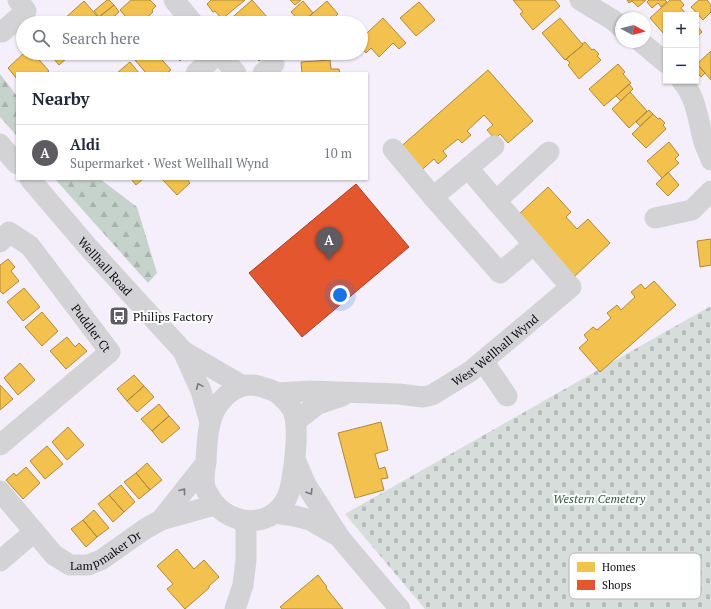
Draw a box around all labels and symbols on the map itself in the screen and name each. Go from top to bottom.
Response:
north arrow [615,12,651,48]
pin: A [316,227,342,260]
street label: Wellhall Road [75,234,136,298]
your location [330,285,350,305]
street label: Puddler Ct [69,301,115,355]
bus stop icon: Philips Factory [108,305,130,327]
place label: Philips Factory [133,309,214,324]
street label: West Wellhall Wynd [449,310,541,389]
one-way arrow [196,382,204,390]
one-way arrow [306,488,313,495]
one-way arrow [179,489,186,496]
park label: Western Cemetery [553,491,646,506]
street label: Lampmaker Dr [70,527,144,573]
legend [569,553,701,599]
text: Homes [602,560,636,574]
text: Shops [602,578,632,592]

